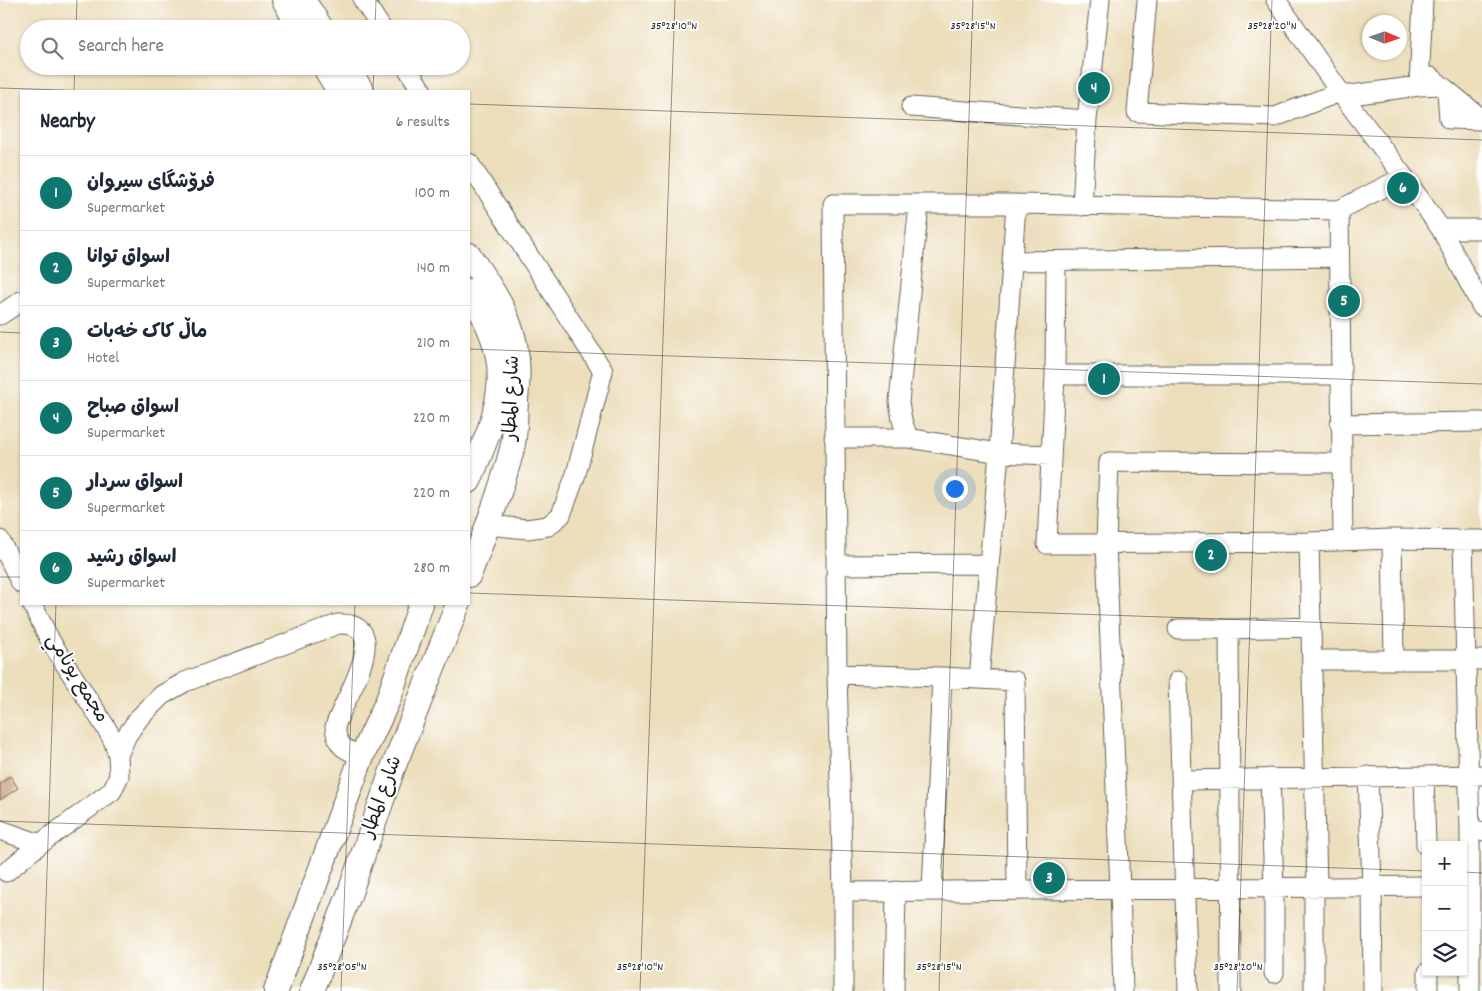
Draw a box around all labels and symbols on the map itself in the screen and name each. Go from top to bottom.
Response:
north arrow [1362,15,1407,60]
text: 35°28'10"N [651,18,697,35]
text: 35°28'15"N [950,18,996,35]
text: 35°28'20"N [1247,18,1297,35]
pin: 4 [1078,69,1110,107]
pin: 6 [1387,169,1419,207]
pin: 5 [1328,282,1360,320]
street label: شارع المطار [498,355,528,443]
pin: 1 [1088,360,1120,398]
your location [942,476,968,502]
pin: 2 [1195,536,1227,574]
street label: مجمع يونامي [38,629,114,729]
street label: شارع المطار [355,752,410,844]
pin: 3 [1033,859,1065,897]
text: 35°28'05"N [317,959,367,976]
text: 35°28'10"N [617,959,663,976]
text: 35°28'15"N [916,959,962,976]
text: 35°28'20"N [1213,959,1263,976]

